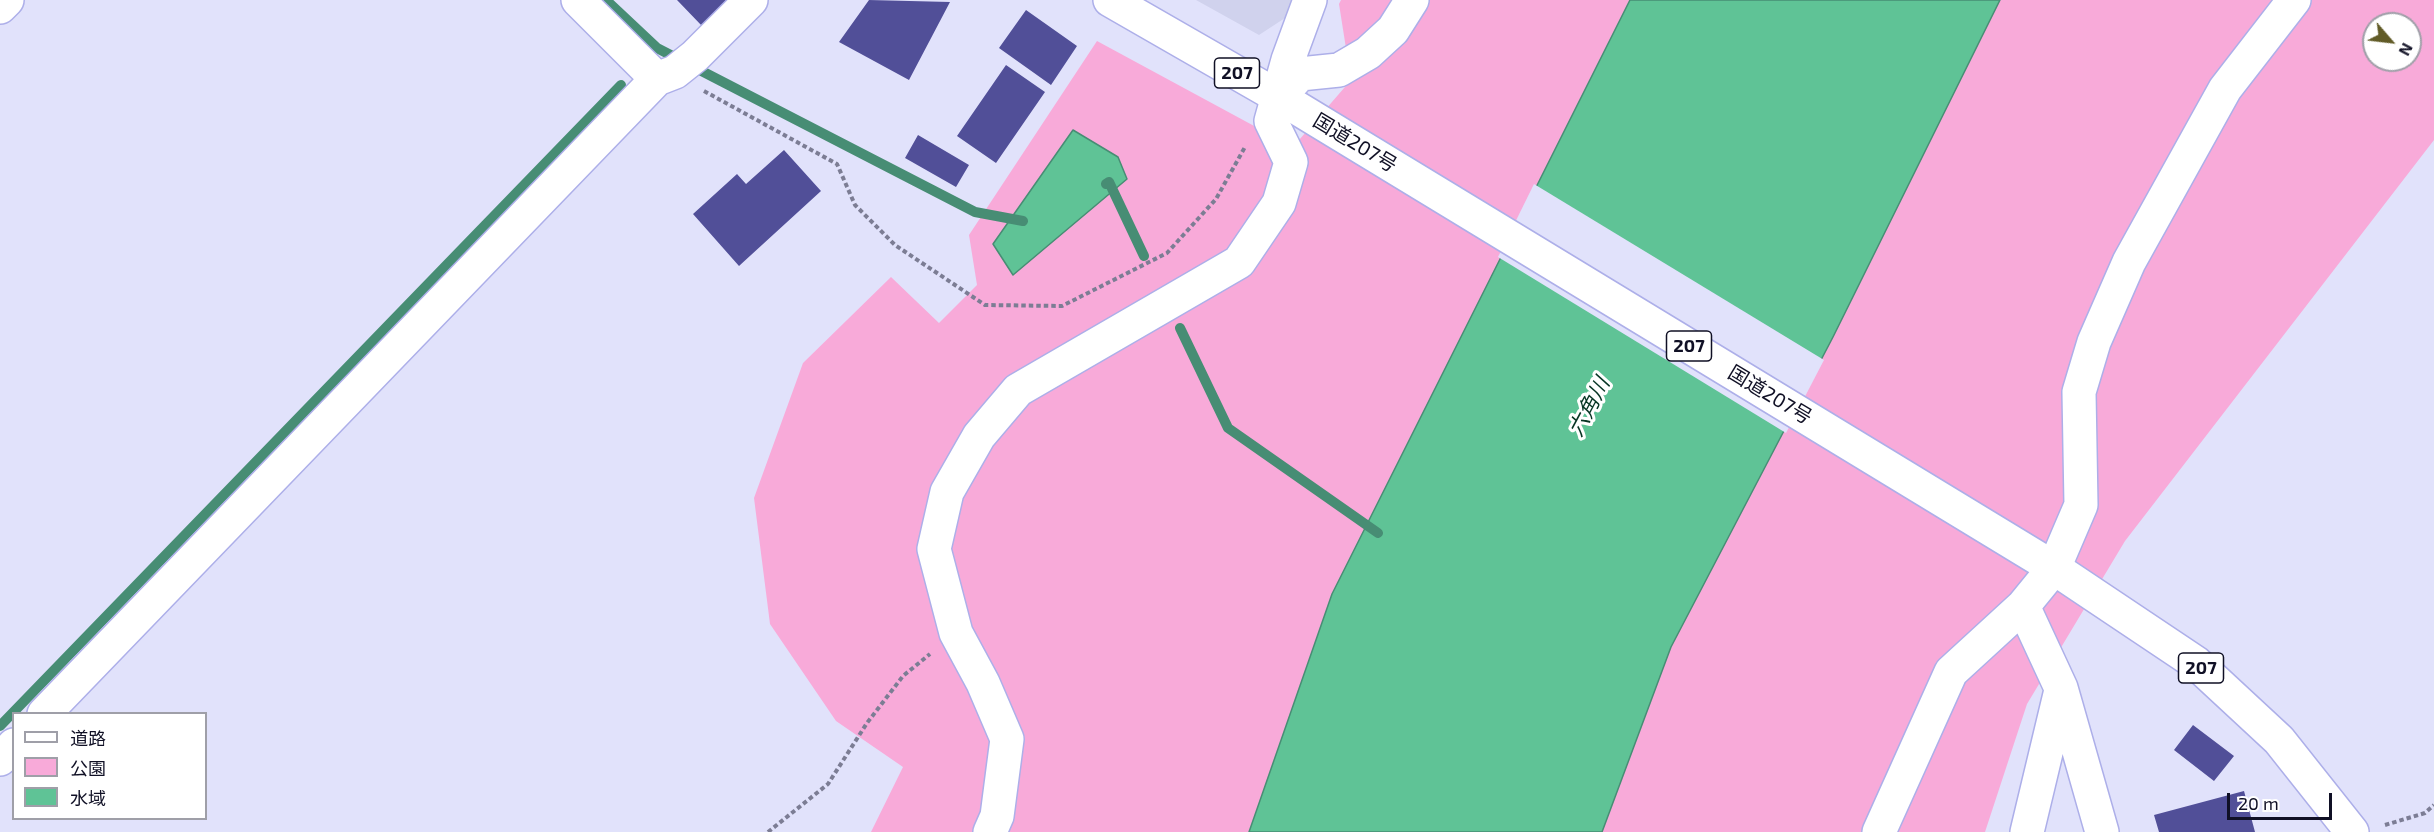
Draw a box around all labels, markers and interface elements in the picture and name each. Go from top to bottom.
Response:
north arrow [2362,12,2422,72]
text: N [2395,40,2418,59]
road number: 207 [1214,58,1260,88]
street label: 国道207号 [1309,109,1401,177]
road number: 207 [1666,331,1712,361]
street label: 国道207号 [1724,361,1816,429]
water label: 六角川 [1563,373,1615,441]
road number: 207 [2178,653,2224,683]
legend [12,712,207,820]
text: 道路 [70,727,106,749]
text: 公園 [70,757,106,779]
scale bar [2230,781,2335,819]
text: 水域 [70,787,106,809]
text: 20 m [2238,792,2279,814]

